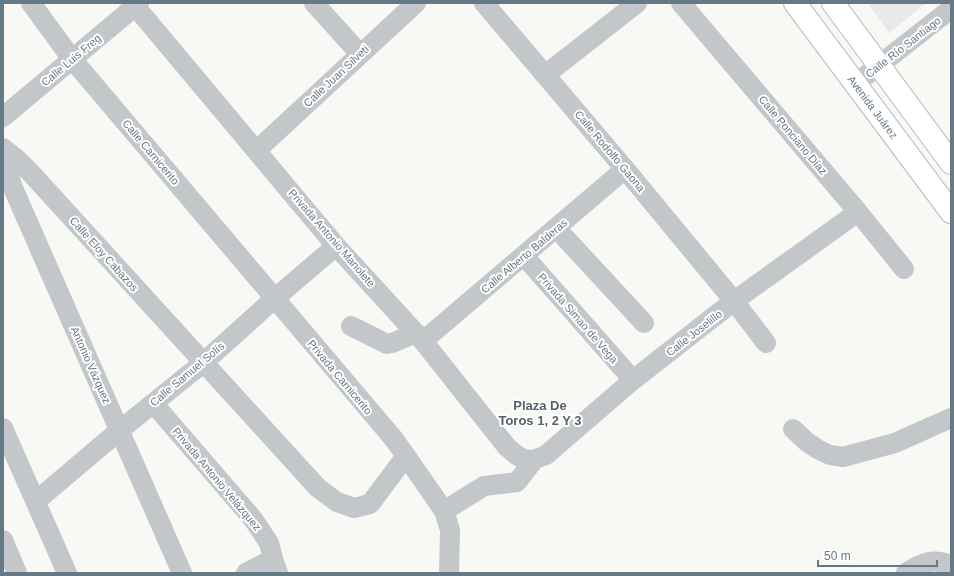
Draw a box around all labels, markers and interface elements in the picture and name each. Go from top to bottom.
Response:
street label: Calle Río Santiago [863,14,943,80]
street label: Calle Luis Freg [39,32,103,88]
street label: Calle Juan Silveti [301,43,371,109]
street label: Avenida Juárez [845,73,900,141]
street label: Calle Ponciano Díaz [756,93,830,177]
street label: Calle Rodolfo Gaona [573,108,648,195]
street label: Calle Carnicerito [120,117,182,187]
street label: Privada Antonio Manolete [286,187,378,289]
street label: Calle Eloy Cabazos [67,214,141,294]
street label: Calle Alberto Balderas [478,216,570,296]
street label: Privada Simao de Vega [536,271,621,366]
street label: Calle Joselillo [664,308,724,358]
street label: Antonio Vázquez [69,325,113,405]
street label: Privada Carnicerito [305,337,375,417]
street label: Calle Samuel Solís [148,339,227,408]
district label: Plaza De Toros 1, 2 Y 3 [498,398,582,428]
street label: Privada Antonio Velázquez [170,425,264,533]
scale bar [818,542,937,568]
text: 50 m [824,549,851,563]

